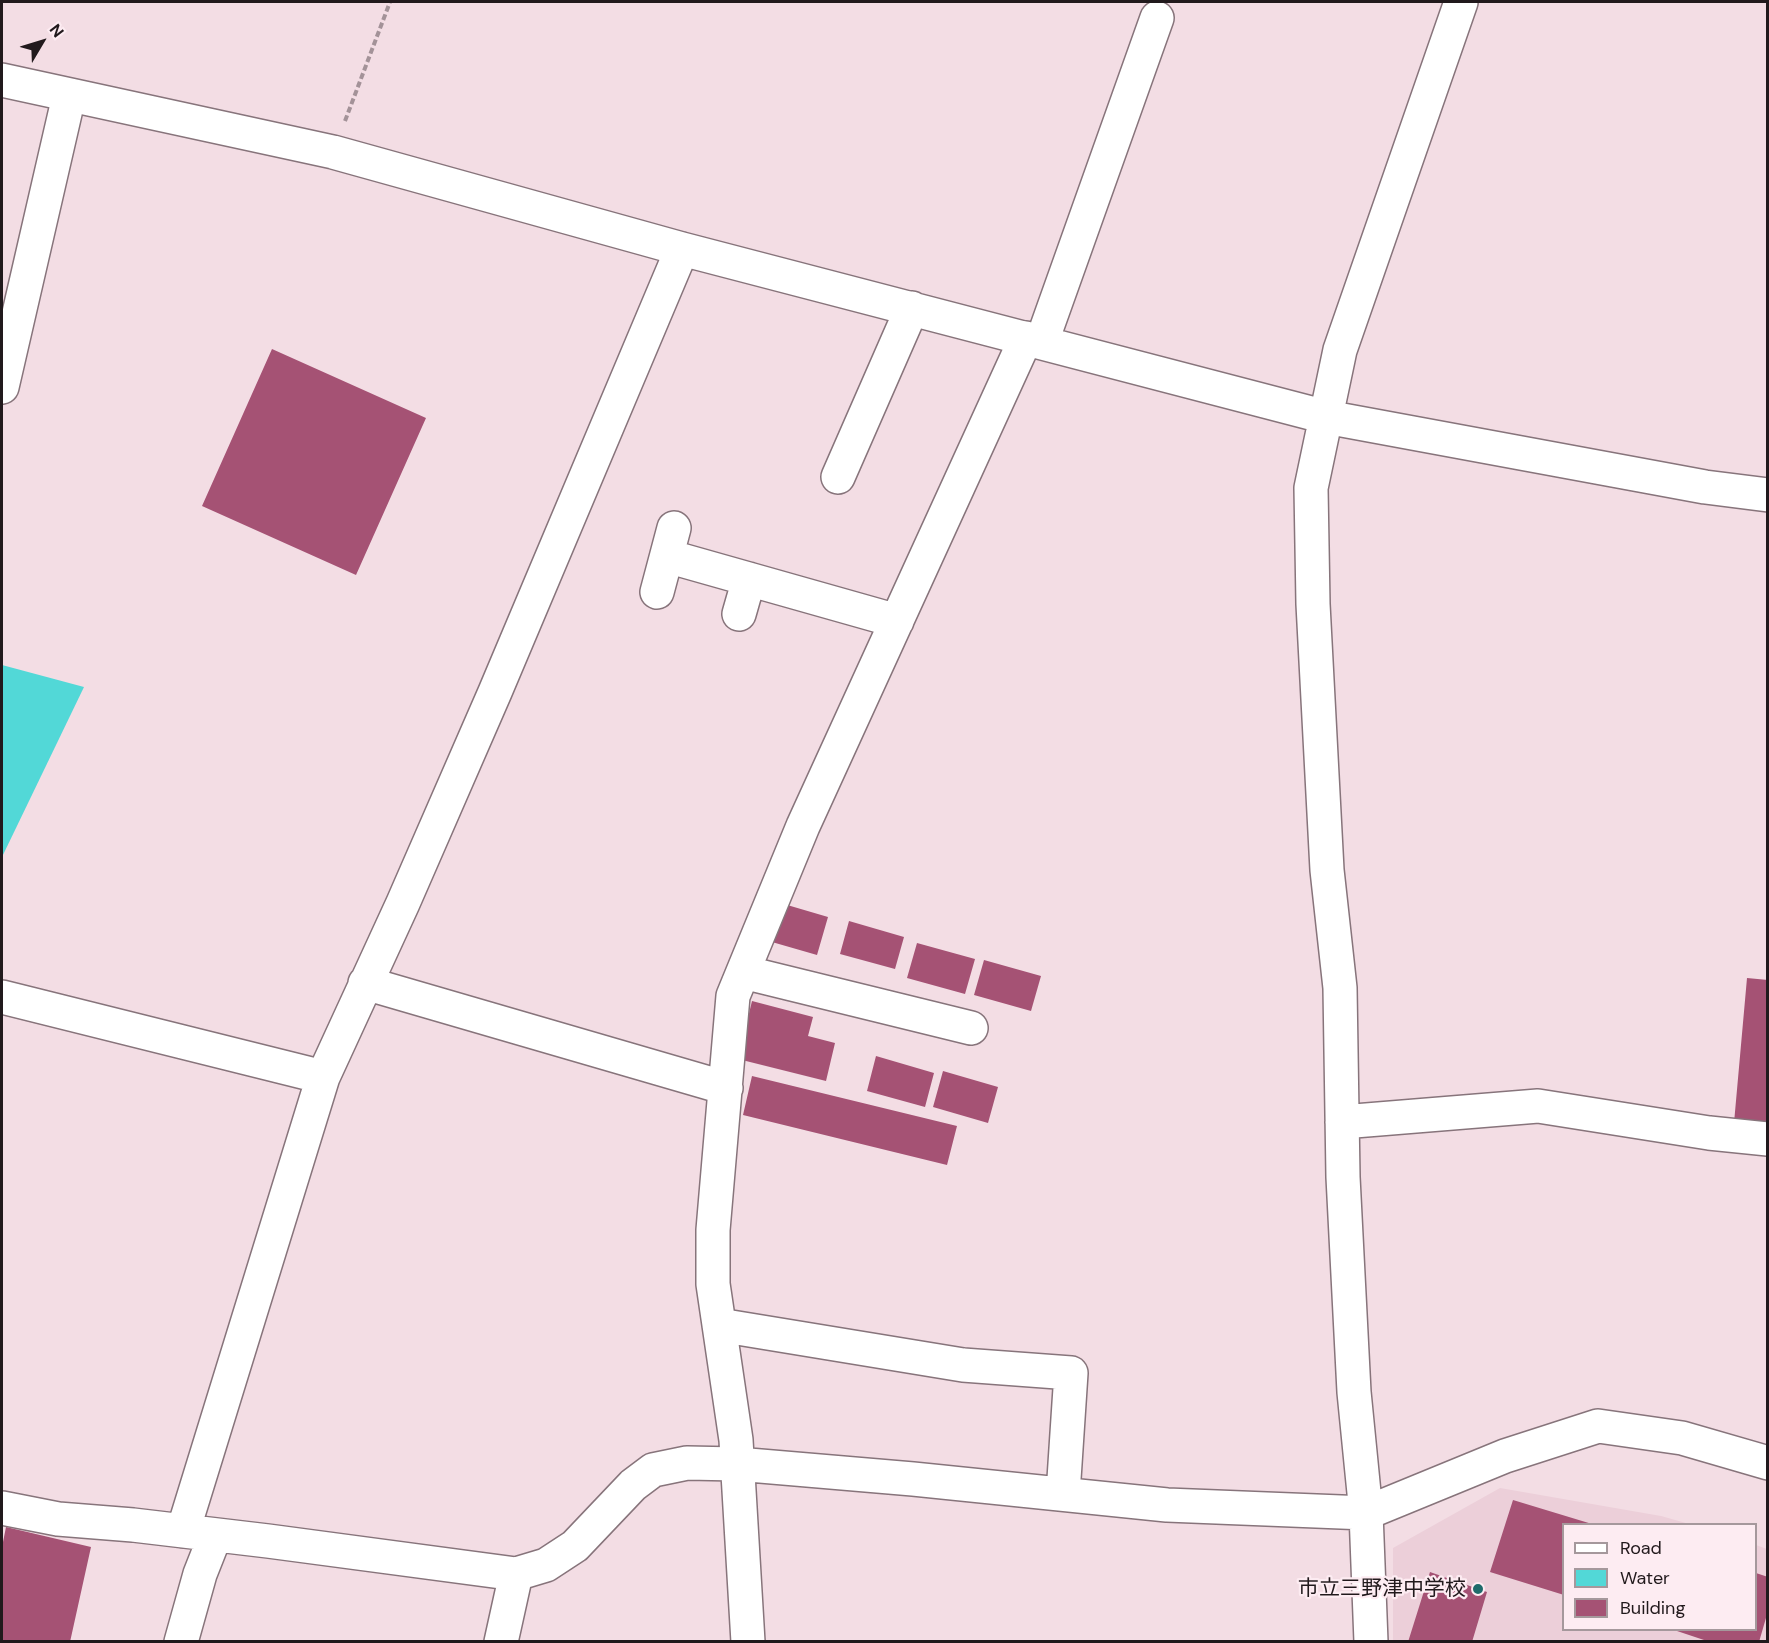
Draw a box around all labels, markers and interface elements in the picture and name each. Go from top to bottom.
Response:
north arrow [12,12,72,72]
text: N [45,20,68,42]
legend [1562,1523,1757,1631]
text: Road [1620,1536,1662,1560]
text: Water [1620,1566,1670,1590]
place label: 市立三野津中学校 [1298,1576,1466,1602]
marker: 市立三野津中学校 [1471,1582,1485,1596]
text: Building [1620,1596,1685,1620]

